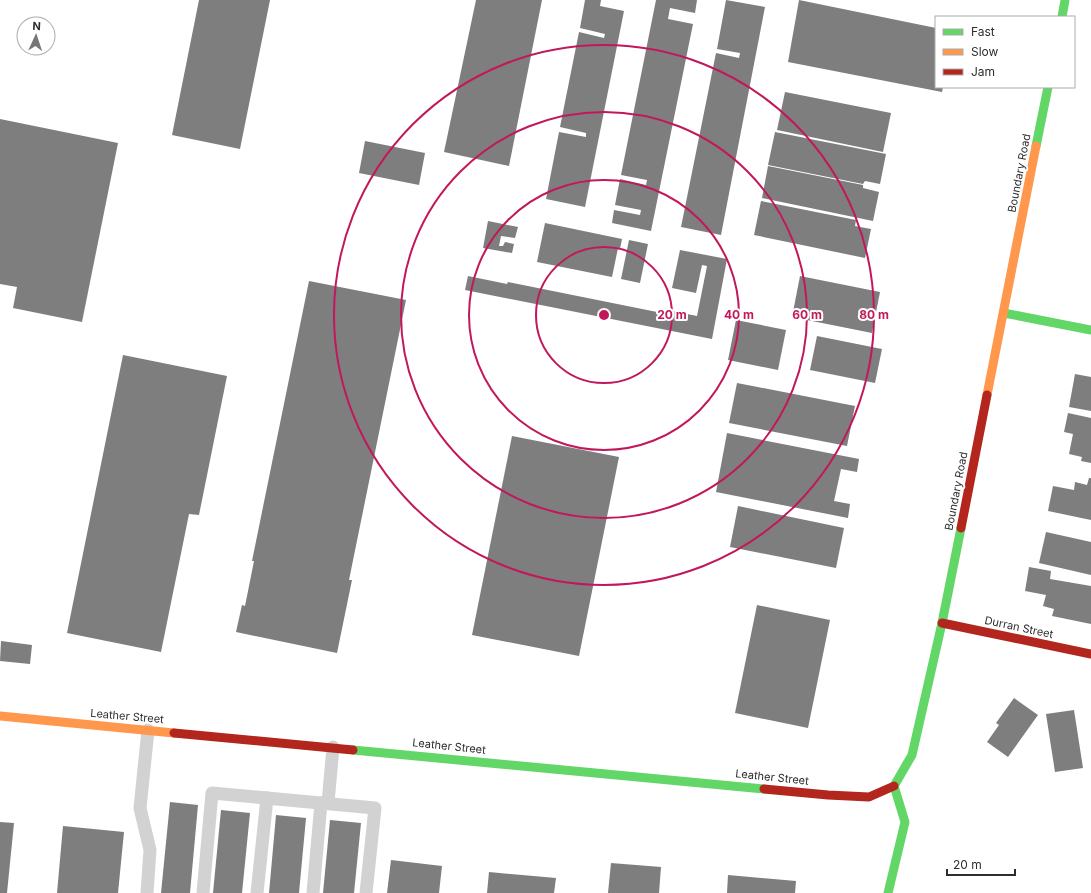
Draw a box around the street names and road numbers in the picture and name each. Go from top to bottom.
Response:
street label: Boundary Road [1005,132,1033,214]
street label: Boundary Road [942,450,970,532]
street label: Durran Street [983,613,1055,641]
street label: Leather Street [90,706,165,726]
street label: Leather Street [412,735,487,757]
street label: Leather Street [735,766,810,788]

